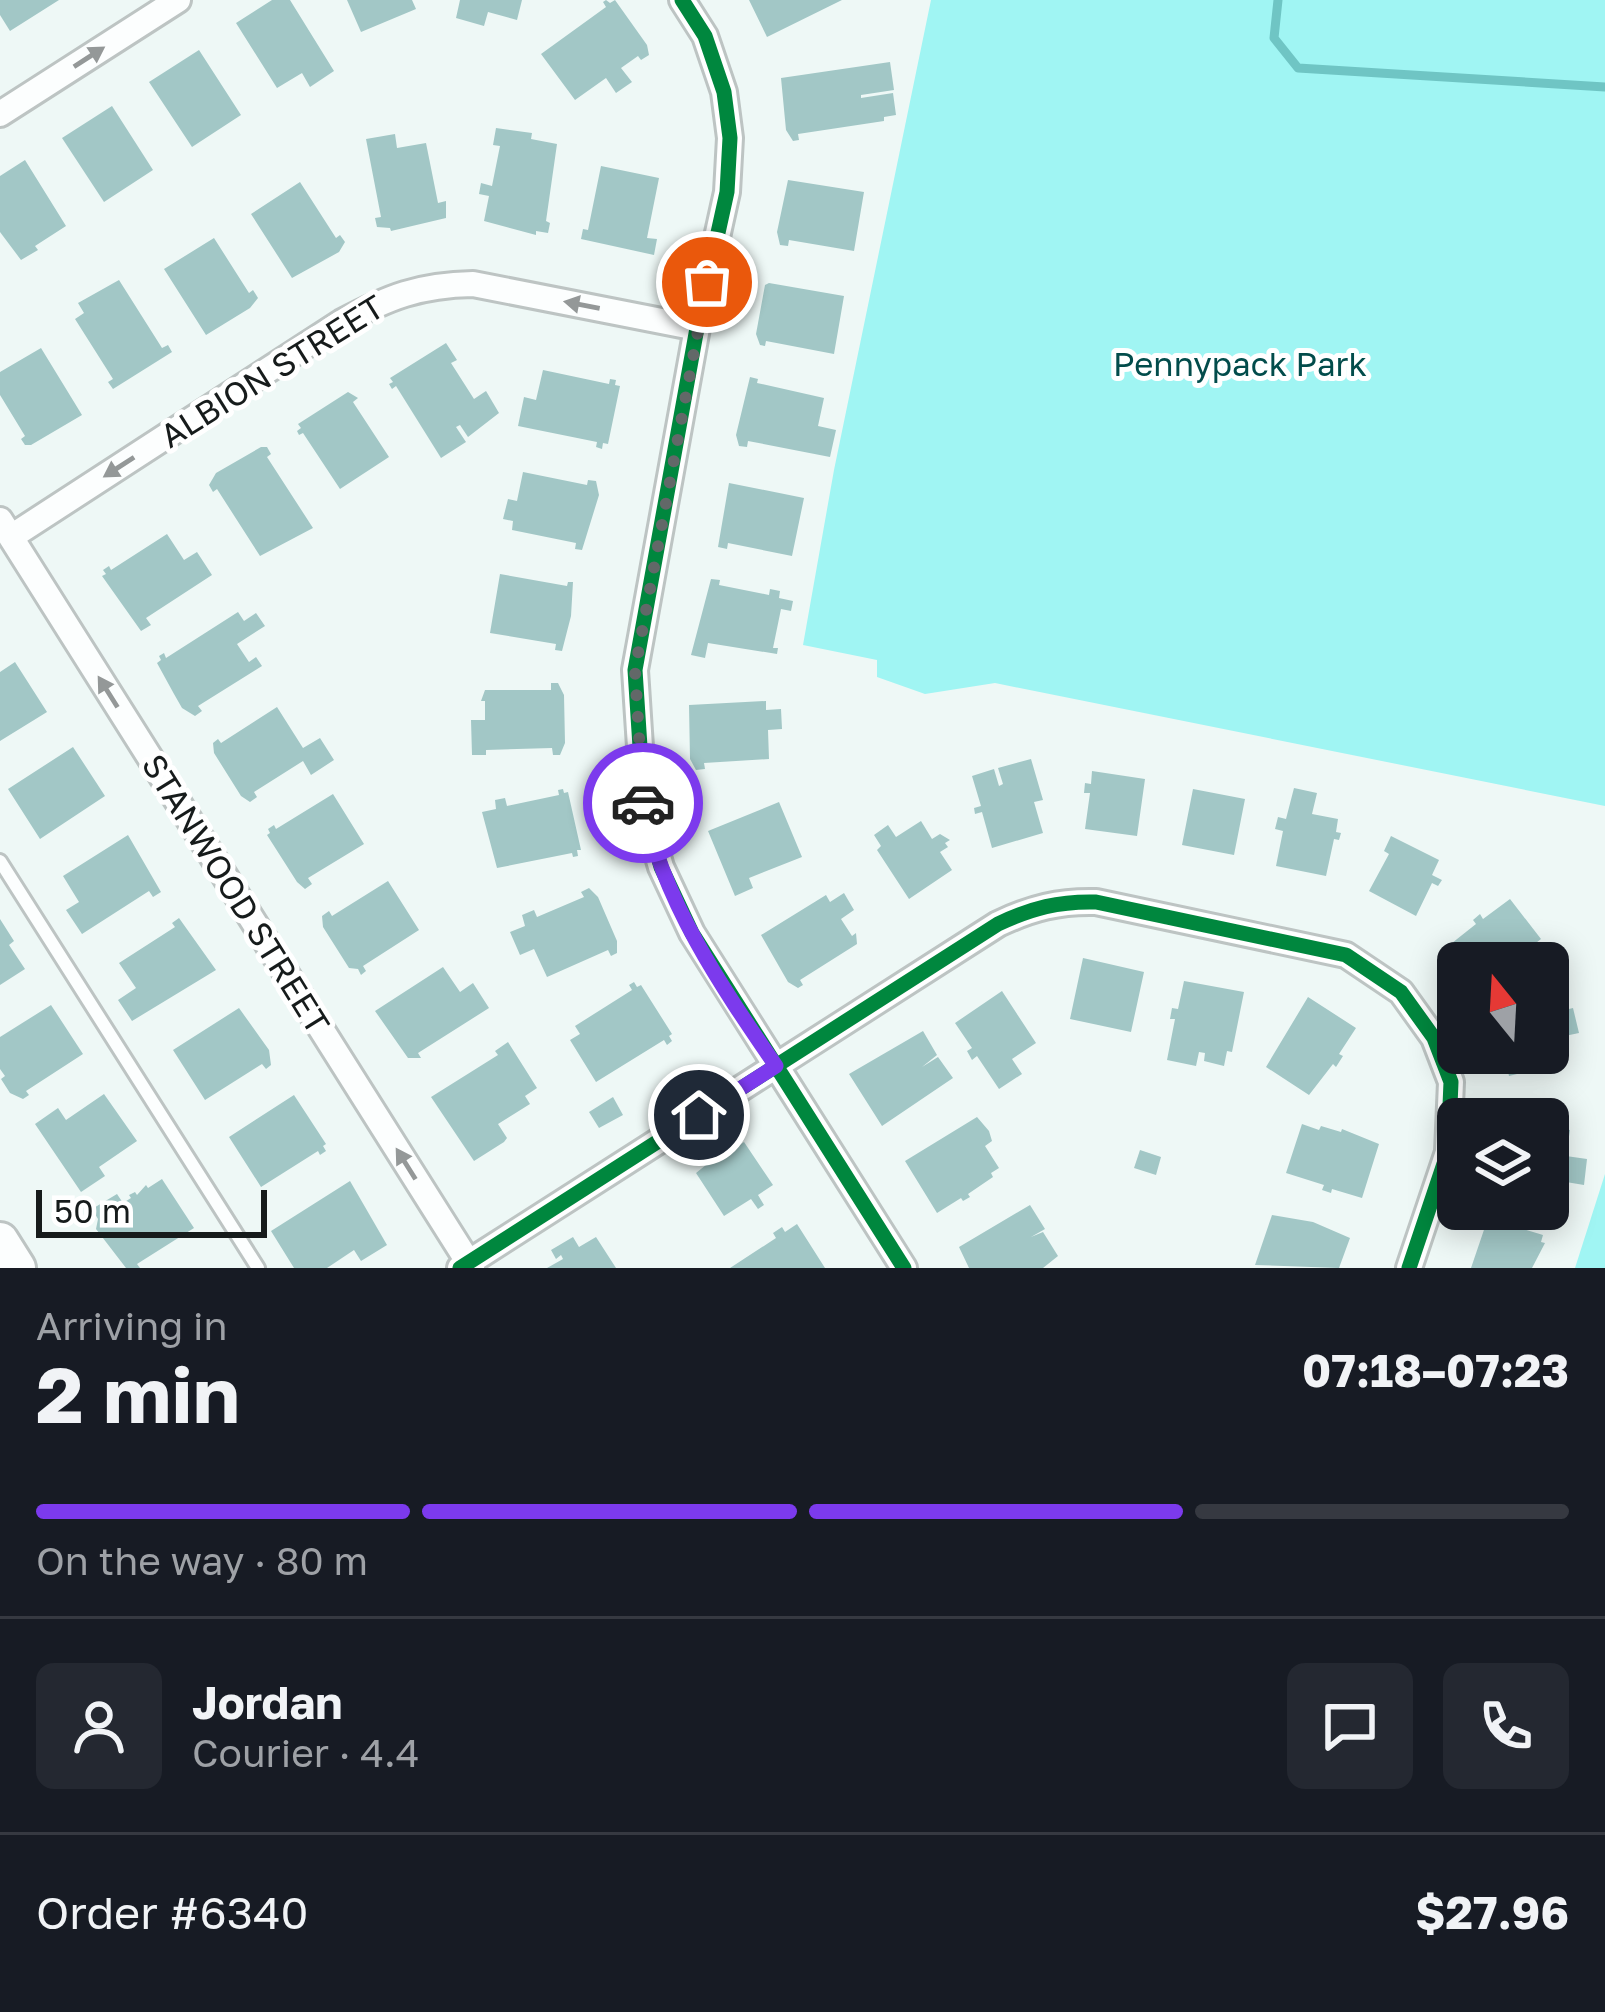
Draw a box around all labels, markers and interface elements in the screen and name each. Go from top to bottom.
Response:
one-way arrow [72,47,106,68]
pin [656,231,758,333]
icon: bag [674,249,740,315]
street label: ALBION STREET [153,286,391,455]
one-way arrow [563,295,601,314]
park label: Pennypack Park [1113,344,1367,383]
one-way arrow [103,456,136,478]
one-way arrow [98,675,120,708]
courier [583,743,703,863]
street label: STANWOOD STREET [135,747,338,1041]
icon: car [610,770,676,836]
north arrow [1437,942,1569,1074]
map controls [1437,942,1569,1230]
pin [648,1064,750,1166]
icon: home [666,1082,732,1148]
button: layers [1437,1098,1569,1230]
one-way arrow [396,1147,417,1181]
scale bar [36,1184,267,1237]
text: 50 m [54,1191,131,1230]
text: Arriving in [36,1302,227,1349]
text: 07:18–07:23 [1302,1343,1569,1397]
text: 2 min [36,1347,240,1440]
text: On the way · 80 m [36,1537,368,1584]
button: person [36,1663,162,1789]
button: chat [1287,1663,1413,1789]
button: phone [1443,1663,1569,1789]
text: Jordan [192,1675,343,1729]
text: Courier · 4.4 [192,1729,420,1776]
text: Order #6340 [36,1885,308,1939]
text: $27.96 [1415,1885,1569,1939]

